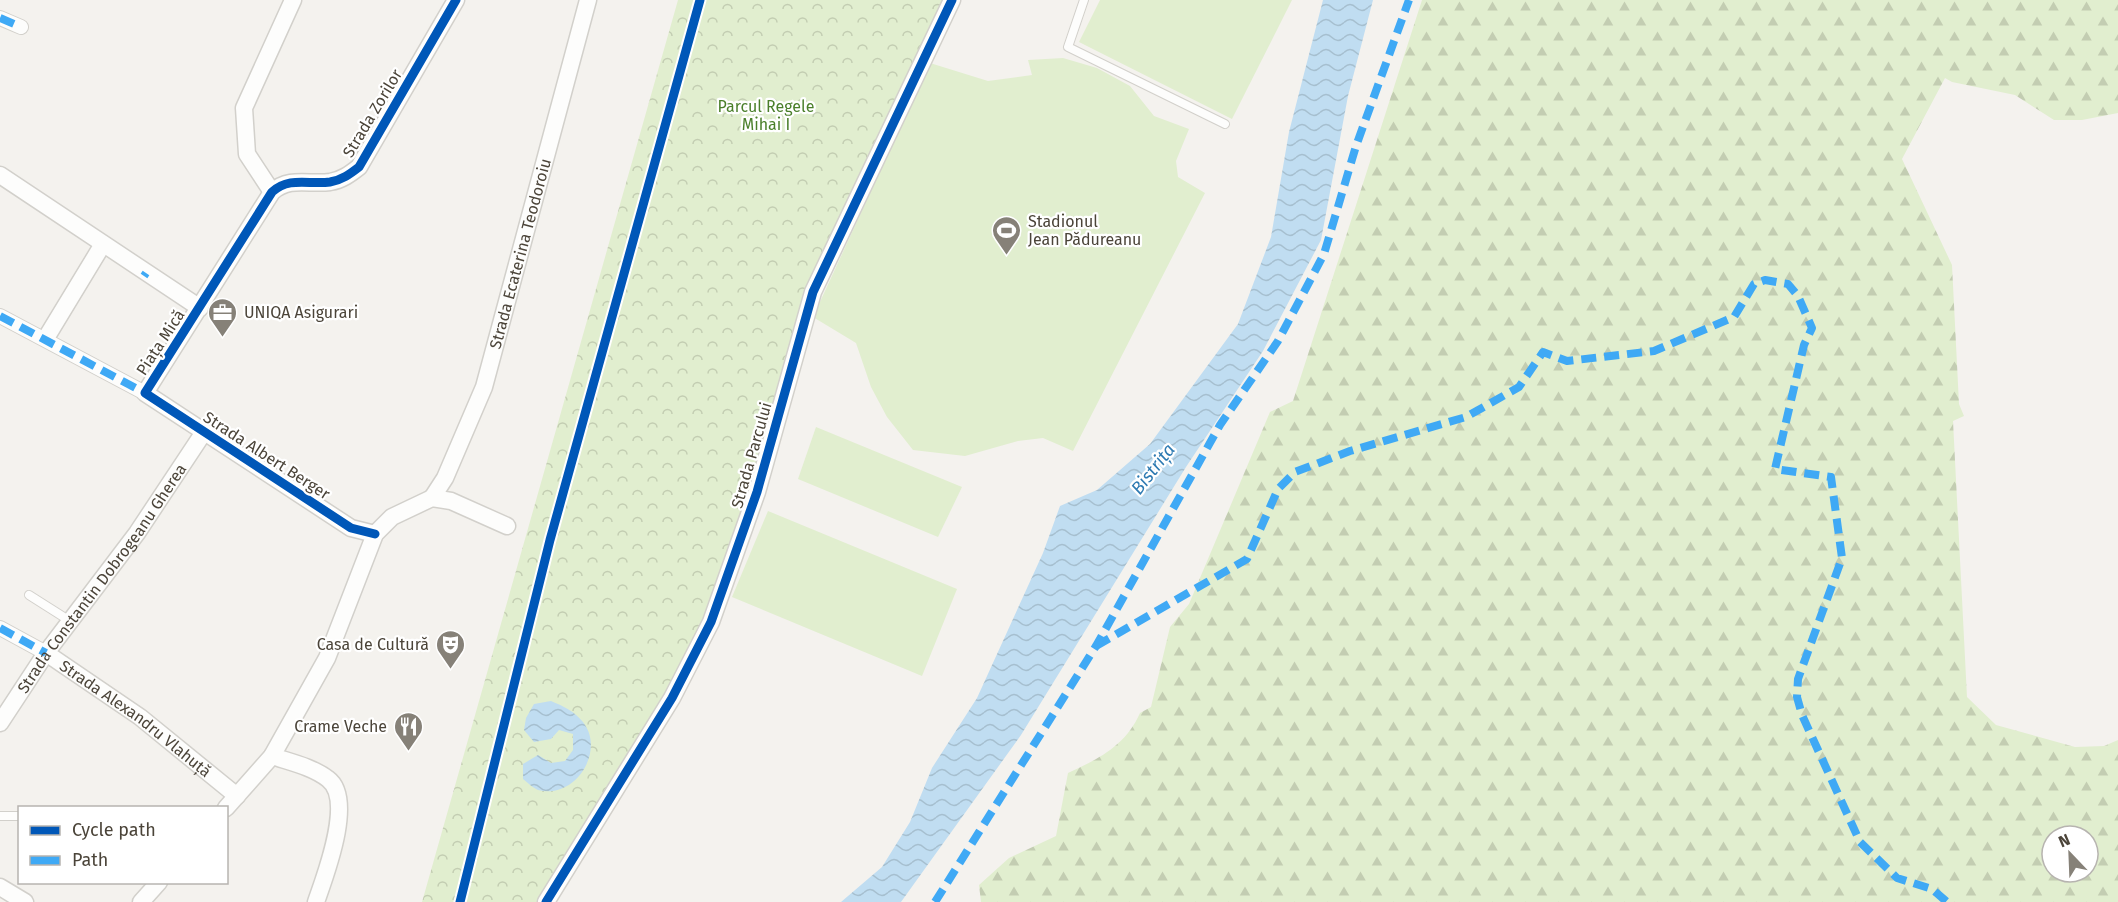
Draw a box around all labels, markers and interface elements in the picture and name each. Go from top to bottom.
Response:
street label: Strada Zorilor [339,65,407,161]
park label: Parcul Regele Mihai I [718,97,814,134]
street label: Strada Ecaterina Teodoroiu [486,156,555,351]
place label: Stadionul Jean Pădureanu [1028,212,1141,249]
sports icon: Stadionul Jean Pădureanu [991,214,1023,256]
office icon: UNIQA Asigurari [207,296,239,338]
place label: UNIQA Asigurari [244,303,358,322]
street label: Piața Mică [132,306,189,379]
street label: Strada Parcului [727,400,776,510]
street label: Strada Albert Berger [200,407,334,504]
water label: Bistrița [1126,439,1181,500]
street label: Strada Constantin Dobrogeanu Gherea [13,460,190,697]
theatre icon: Casa de Cultură [434,628,466,670]
place label: Casa de Cultură [317,635,429,654]
street label: Strada Alexandru Vlahuță [56,656,215,781]
restaurant icon: Crame Veche [392,710,424,752]
place label: Crame Veche [294,717,387,736]
legend [18,806,228,884]
text: Cycle path [72,819,156,841]
north arrow [2040,824,2100,884]
text: N [2056,830,2073,851]
text: Path [72,849,108,871]

